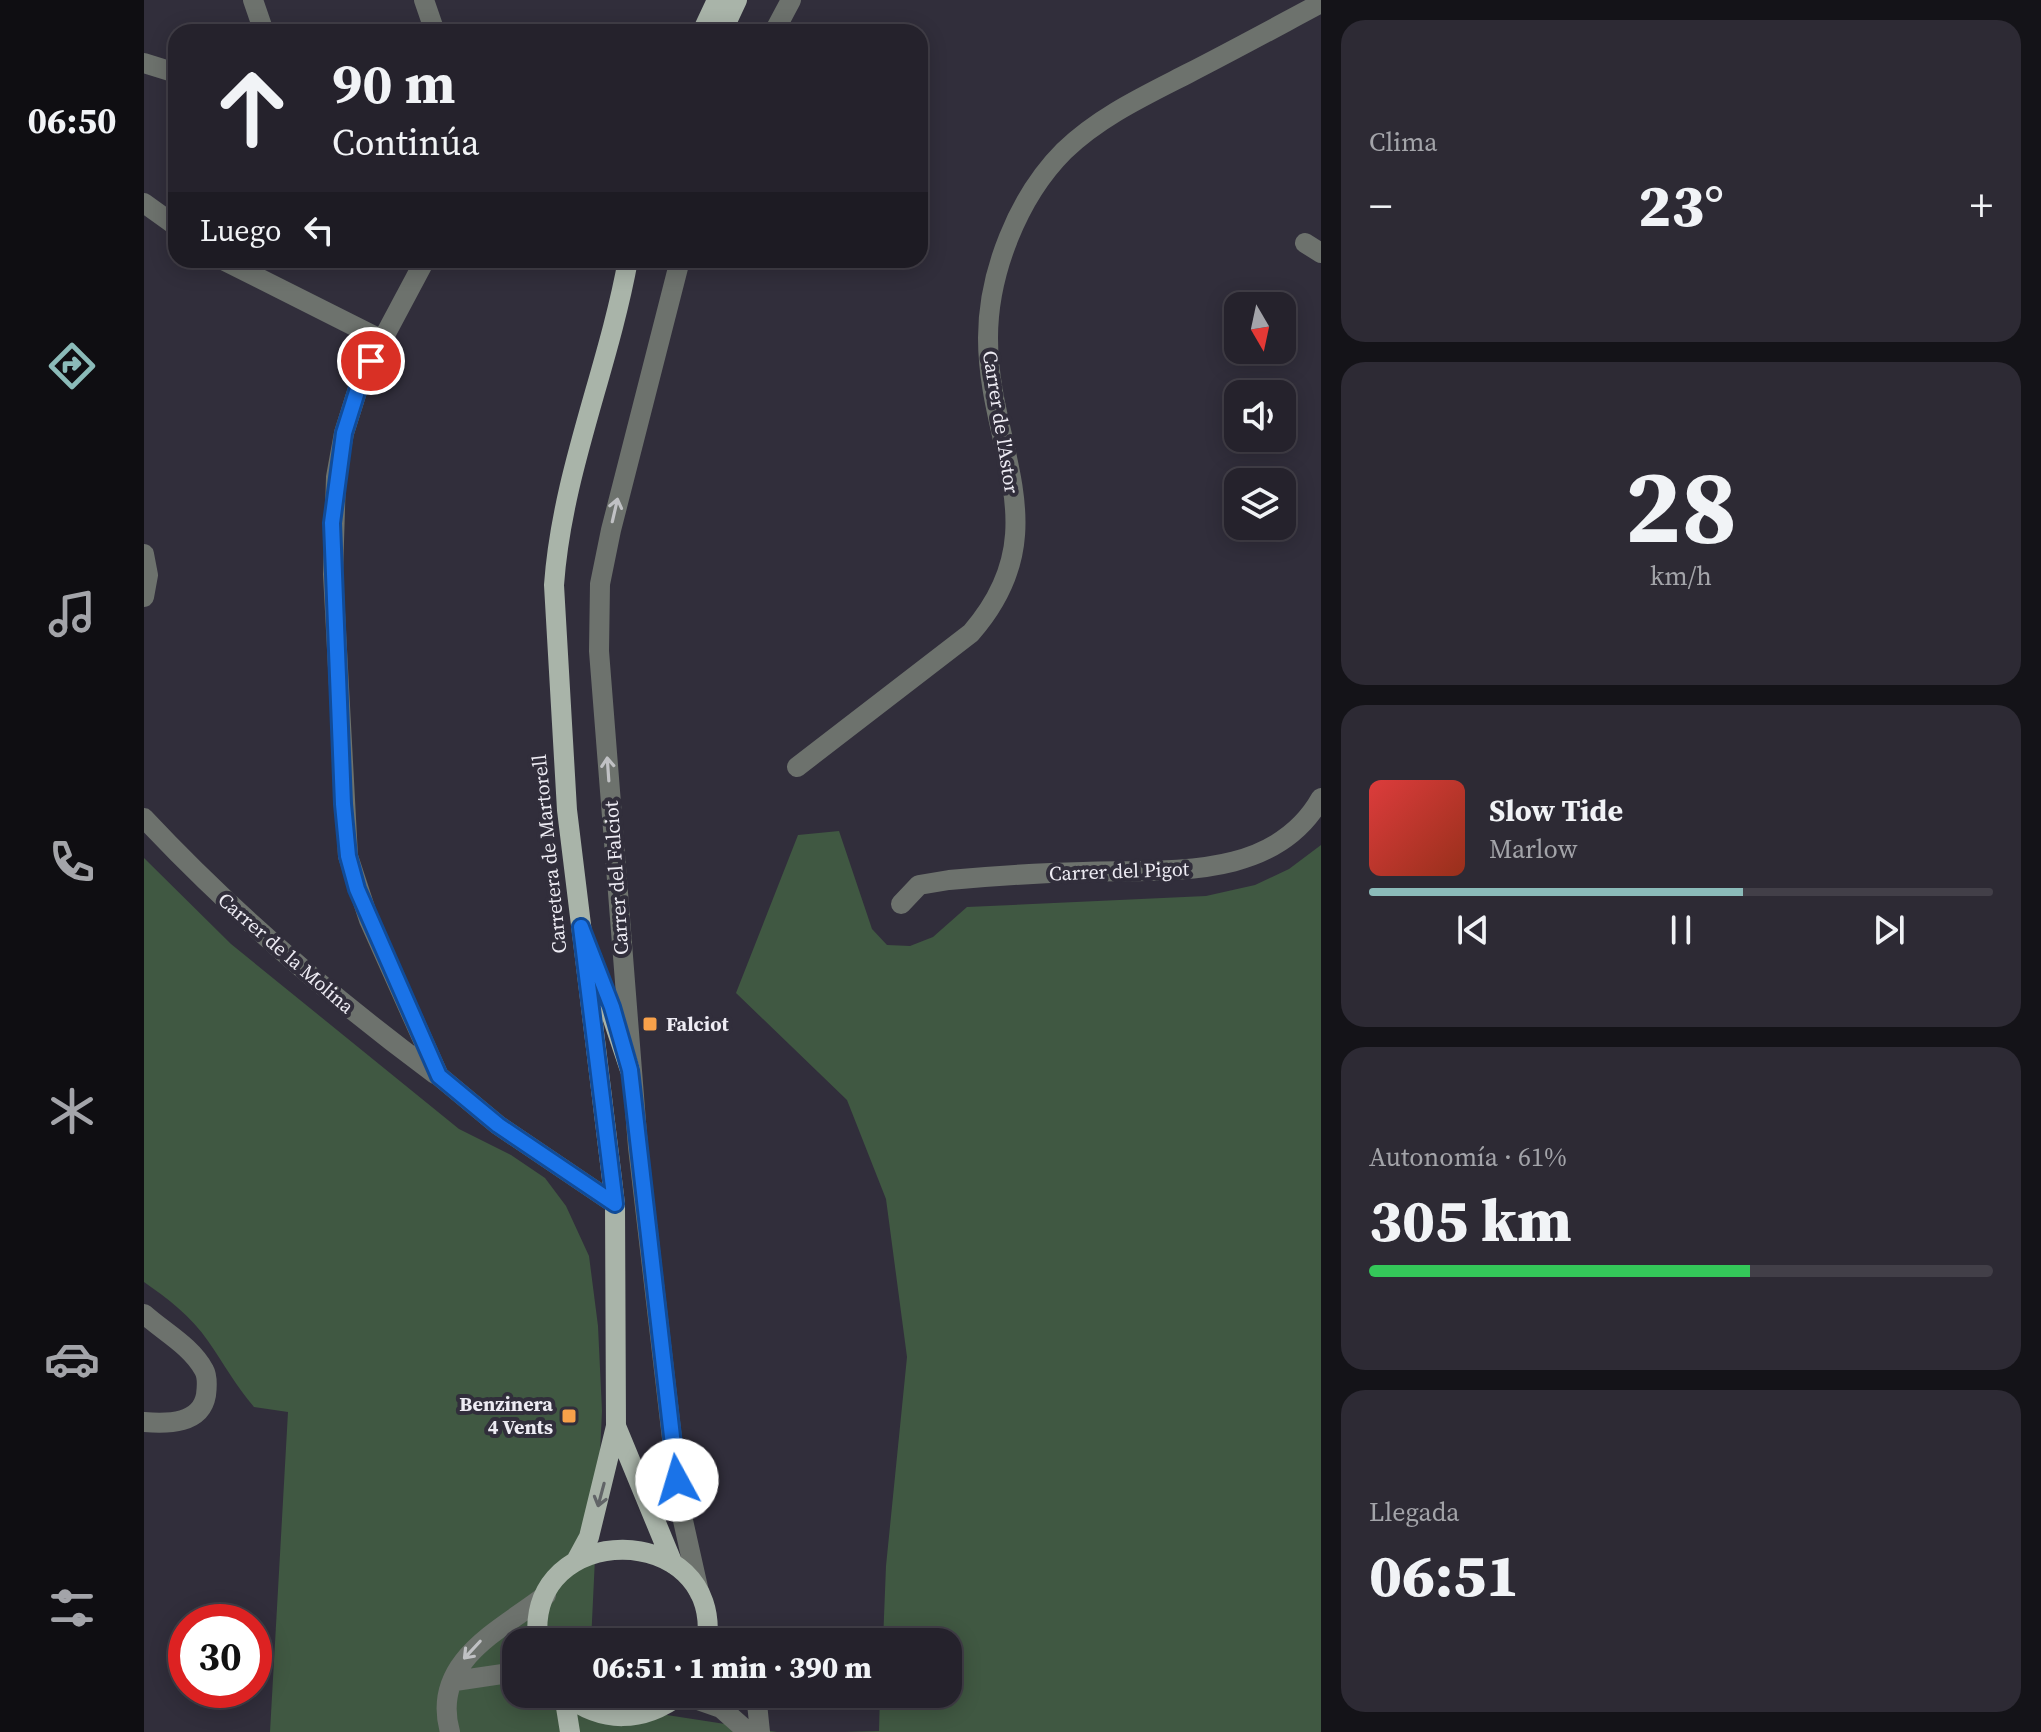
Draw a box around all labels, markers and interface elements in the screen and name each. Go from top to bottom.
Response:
text: 90 m [332,45,455,122]
icon: ahead [200,56,304,160]
text: 06:50 [28,96,116,145]
text: Continúa [332,118,480,167]
text: Clima [1369,124,1438,160]
text: 23° [1638,164,1724,246]
text: − [1369,175,1392,236]
text: + [1970,175,1993,236]
icon: left [297,208,341,252]
text: Luego [200,210,281,251]
north arrow [1224,292,1296,364]
map controls [1224,292,1296,540]
pin [337,327,405,395]
icon: directions [44,338,100,394]
icon: arrive [349,339,393,383]
street label: Carrer de l'Astor [976,349,1026,496]
button: sound [1224,380,1296,452]
text: 28 [1625,434,1737,577]
button: layers [1224,468,1296,540]
one-way arrow [608,498,623,524]
text: km/h [1650,558,1712,594]
icon: music [44,586,100,642]
street label: Carretera de Martorell [525,753,573,955]
one-way arrow [600,756,615,783]
text: Slow Tide [1489,790,1623,831]
street label: Carrer del Falciot [597,799,635,956]
text: Marlow [1489,831,1578,867]
icon: phone [44,834,100,890]
street label: Carrer del Pigot [1049,855,1190,887]
street label: Carrer de la Molina [212,886,361,1021]
icon: previous [1451,908,1495,952]
icon: pause [1659,908,1703,952]
icon: next [1867,908,1911,952]
place label: Falciot [666,1010,729,1038]
marker: Falciot [641,1015,659,1033]
icon: climate [44,1083,100,1139]
text: Autonomía · 61% [1369,1139,1567,1175]
text: 305 km [1369,1179,1572,1261]
icon: car [44,1331,100,1387]
place label: Benzinera 4 Vents [459,1390,553,1441]
marker: Benzinera 4 Vents [560,1407,578,1425]
position arrow [635,1438,719,1522]
one-way arrow [593,1481,608,1507]
text: Llegada [1369,1494,1459,1530]
text: 06:51 [1369,1534,1519,1616]
icon: filters [44,1580,100,1636]
speed limit sign: 30 [168,1604,272,1708]
one-way arrow [463,1640,482,1660]
text: 06:51 · 1 min · 390 m [592,1647,872,1688]

